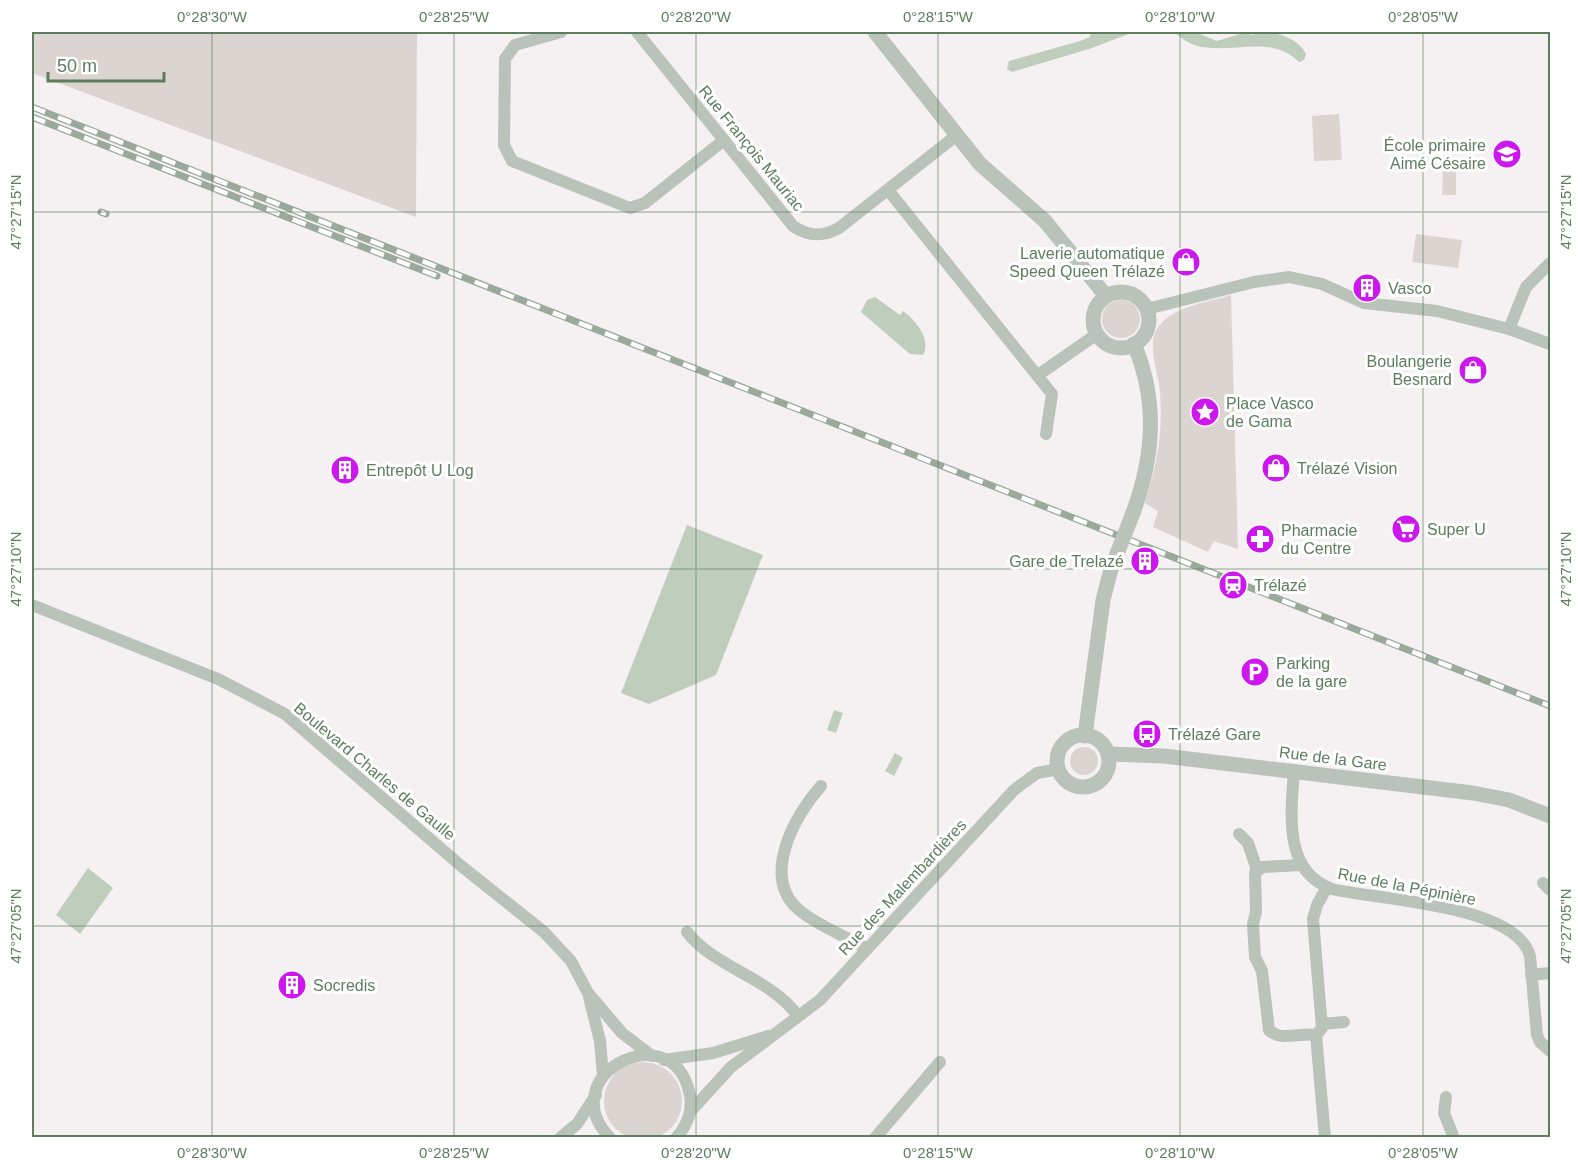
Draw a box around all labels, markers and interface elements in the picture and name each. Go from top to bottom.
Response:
text: 0°28'30"W [177,8,248,25]
text: 0°28'25"W [419,8,490,25]
text: 0°28'20"W [661,8,732,25]
text: 0°28'15"W [903,8,974,25]
text: 0°28'10"W [1145,8,1216,25]
text: 0°28'05"W [1388,8,1459,25]
scale bar [48,45,164,83]
text: 50 m [57,56,97,76]
street label: Rue François Mauriac [696,82,807,214]
place label: École primaire Aimé Césaire [1384,136,1486,172]
school or university icon: École primaire Aimé Césaire [1491,138,1523,170]
text: 47°27'15"N [7,174,24,250]
text: 47°27'15"N [1557,174,1574,250]
place label: Laverie automatique Speed Queen Trélazé [1009,245,1165,280]
shop icon: Laverie automatique Speed Queen Trélazé [1170,246,1202,278]
building icon: Vasco [1351,272,1383,304]
place label: Vasco [1388,280,1431,297]
place label: Boulangerie Besnard [1367,353,1452,388]
shop icon: Boulangerie Besnard [1457,354,1489,386]
place label: Place Vasco de Gama [1226,395,1314,430]
place icon: Place Vasco de Gama [1189,396,1221,428]
shop icon: Trélazé Vision [1260,452,1292,484]
building icon: Entrepôt U Log [329,454,361,486]
place label: Trélazé Vision [1297,460,1398,477]
place label: Entrepôt U Log [366,462,474,479]
supermarket icon: Super U [1390,513,1422,545]
place label: Super U [1427,521,1486,538]
place label: Pharmacie du Centre [1281,522,1358,557]
pharmacy icon: Pharmacie du Centre [1244,523,1276,555]
text: 47°27'10"N [7,531,24,607]
text: 47°27'10"N [1557,531,1574,607]
building icon: Gare de Trelazé [1129,545,1161,577]
place label: Gare de Trelazé [1009,553,1124,570]
station icon: Trélazé [1217,569,1249,601]
place label: Trélazé [1254,577,1307,594]
place label: Parking de la gare [1276,655,1347,690]
parking icon: Parking de la gare [1239,656,1271,688]
street label: Boulevard Charles de Gaulle [291,699,459,844]
bus stop icon: Trélazé Gare [1131,718,1163,750]
place label: Trélazé Gare [1168,726,1261,743]
street label: Rue de la Gare [1278,743,1388,774]
street label: Rue des Malembardières [835,816,970,959]
street label: Rue de la Pépinière [1336,865,1478,908]
text: 47°27'05"N [7,888,24,964]
text: 47°27'05"N [1557,888,1574,964]
building icon: Socredis [276,969,308,1001]
place label: Socredis [313,977,375,994]
text: 0°28'30"W [177,1144,248,1161]
text: 0°28'25"W [419,1144,490,1161]
text: 0°28'20"W [661,1144,732,1161]
text: 0°28'15"W [903,1144,974,1161]
text: 0°28'10"W [1145,1144,1216,1161]
text: 0°28'05"W [1388,1144,1459,1161]

